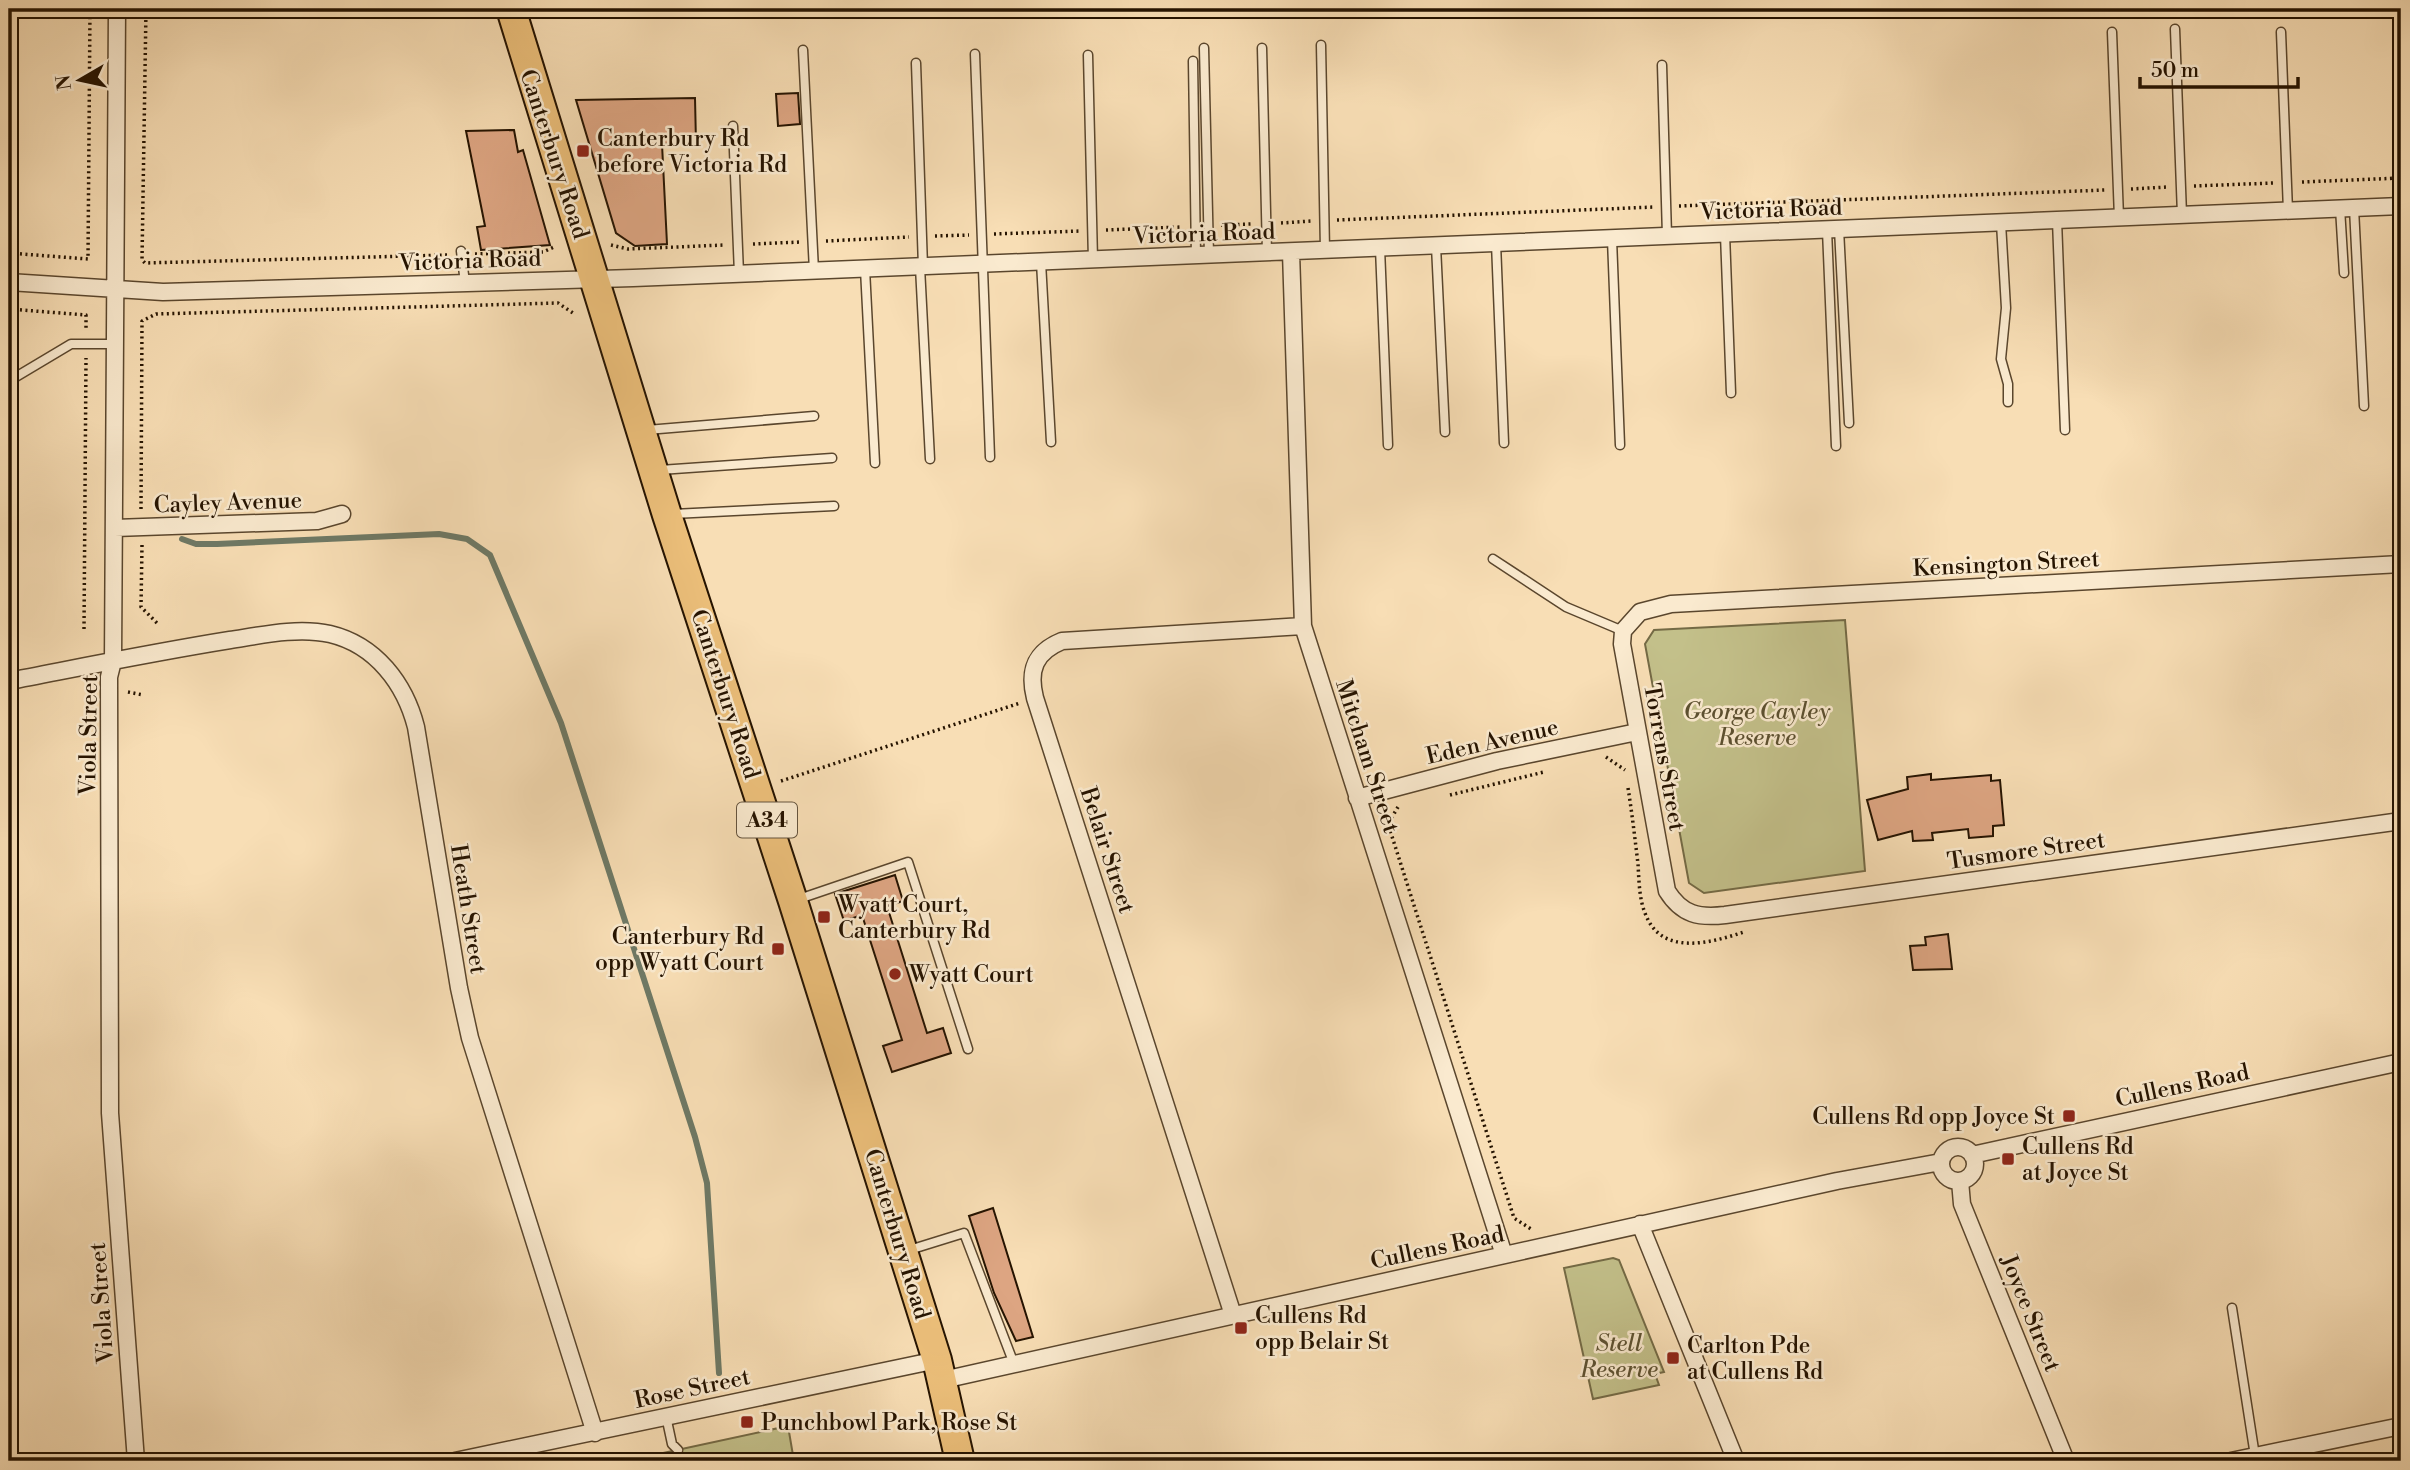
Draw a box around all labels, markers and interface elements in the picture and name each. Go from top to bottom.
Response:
north arrow [46,46,116,116]
scale bar [2140,46,2298,90]
text: 50 m [2151,58,2199,84]
street label: Canterbury Road [513,66,595,243]
text: N [51,73,77,92]
place label: Canterbury Rd before Victoria Rd [597,125,787,179]
marker: Canterbury Rd before Victoria Rd [575,143,591,159]
street label: Victoria Road [1698,194,1843,227]
street label: Victoria Road [1131,218,1276,251]
street label: Victoria Road [397,245,542,278]
street label: Cayley Avenue [153,486,303,520]
street label: Kensington Street [1912,545,2100,583]
street label: Canterbury Road [684,606,766,783]
street label: Viola Street [74,674,104,797]
street label: Mitcham Street [1329,676,1405,837]
street label: Torrens Street [1637,681,1691,833]
park label: George Cayley Reserve [1684,698,1831,752]
street label: Eden Avenue [1423,713,1561,771]
street label: Belair Street [1073,783,1141,917]
road number: A34 [737,802,797,838]
street label: Tusmore Street [1945,826,2107,876]
street label: Heath Street [444,842,492,976]
place label: Wyatt Court, Canterbury Rd [837,891,990,945]
marker: Wyatt Court, Canterbury Rd [816,909,832,925]
place label: Canterbury Rd opp Wyatt Court [595,923,764,977]
marker: Canterbury Rd opp Wyatt Court [770,941,786,957]
place label: Wyatt Court [908,961,1034,989]
marker: Wyatt Court [887,966,903,982]
street label: Cullens Road [2113,1058,2252,1114]
place label: Cullens Rd opp Joyce St [1812,1103,2055,1131]
marker: Cullens Rd opp Joyce St [2061,1108,2077,1124]
place label: Cullens Rd at Joyce St [2022,1133,2134,1187]
street label: Canterbury Road [858,1146,936,1323]
marker: Cullens Rd at Joyce St [2000,1151,2016,1167]
street label: Cullens Road [1368,1220,1507,1276]
street label: Viola Street [84,1241,120,1365]
street label: Joyce Street [1994,1250,2066,1376]
place label: Cullens Rd opp Belair St [1255,1302,1389,1356]
marker: Cullens Rd opp Belair St [1233,1320,1249,1336]
park label: Stell Reserve [1579,1330,1658,1384]
place label: Carlton Pde at Cullens Rd [1687,1332,1823,1386]
marker: Carlton Pde at Cullens Rd [1665,1350,1681,1366]
street label: Rose Street [632,1363,753,1415]
place label: Punchbowl Park, Rose St [761,1409,1017,1437]
marker: Punchbowl Park, Rose St [739,1414,755,1430]

